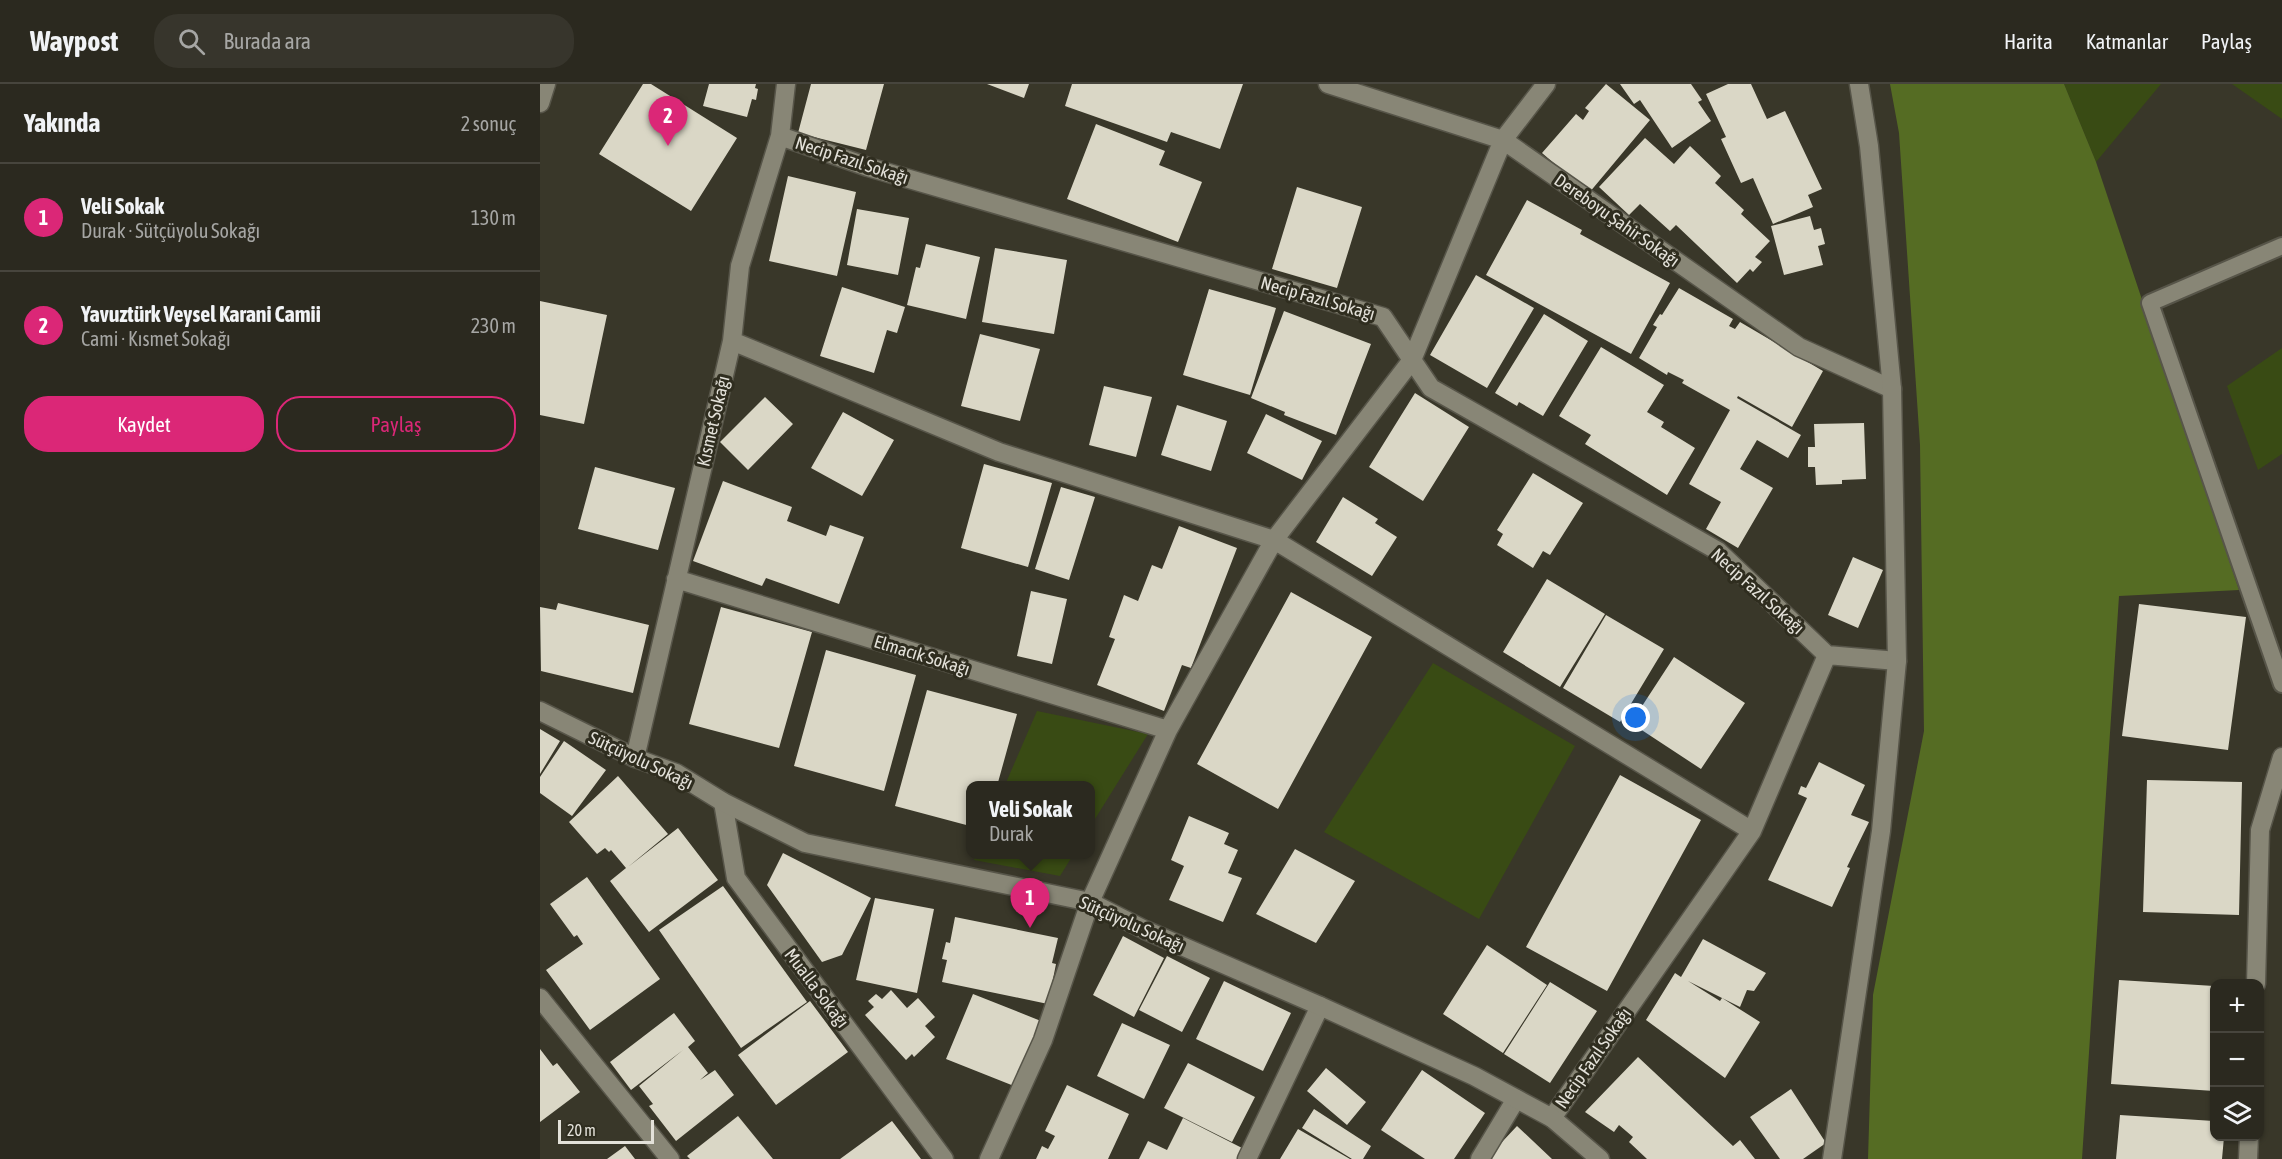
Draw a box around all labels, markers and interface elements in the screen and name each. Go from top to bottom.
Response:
search box [154,14,574,68]
text: Waypost [30,25,118,57]
icon: search [175,25,208,58]
text: Burada ara [223,28,311,54]
text: Harita [2004,29,2053,53]
text: Katmanlar [2086,29,2168,53]
text: Paylaş [2201,29,2252,53]
pin: 2 [648,97,688,146]
text: Yakında [24,108,100,138]
text: 2 sonuç [461,112,516,135]
street label: Necip Fazıl Sokağı [793,132,911,188]
street label: Dereboyu Şahir Sokağı [1550,169,1684,271]
text: Veli Sokak [81,193,164,219]
text: 1 [39,206,48,229]
text: 130 m [471,206,516,229]
text: Durak · Sütçüyolu Sokağı [81,219,260,242]
street label: Necip Fazıl Sokağı [1258,272,1378,324]
text: Yavuztürk Veysel Karani Camii [81,301,321,327]
text: 2 [39,314,48,337]
text: 230 m [471,314,516,337]
text: Cami · Kısmet Sokağı [81,327,231,350]
street label: Kısmet Sokağı [692,374,734,468]
button: Kaydet [24,396,264,452]
button: Paylaş [276,396,516,452]
street label: Necip Fazıl Sokağı [1707,544,1809,638]
street label: Elmacık Sokağı [872,630,972,680]
your location [1621,703,1650,732]
street label: Sütçüyolu Sokağı [586,727,696,793]
popup [966,781,1095,859]
text: Veli Sokak [989,796,1072,822]
text: Durak [989,822,1033,845]
pin: 1 [1010,878,1050,928]
street label: Sütçüyolu Sokağı [1076,892,1188,956]
street label: Mualla Sokağı [780,944,854,1032]
map controls [2210,979,2264,1141]
button: + [2210,979,2264,1033]
street label: Necip Fazıl Sokağı [1551,1004,1635,1112]
button: − [2210,1033,2264,1087]
button: layers [2210,1087,2264,1141]
scale bar [558,1117,654,1144]
text: 20 m [567,1121,596,1139]

